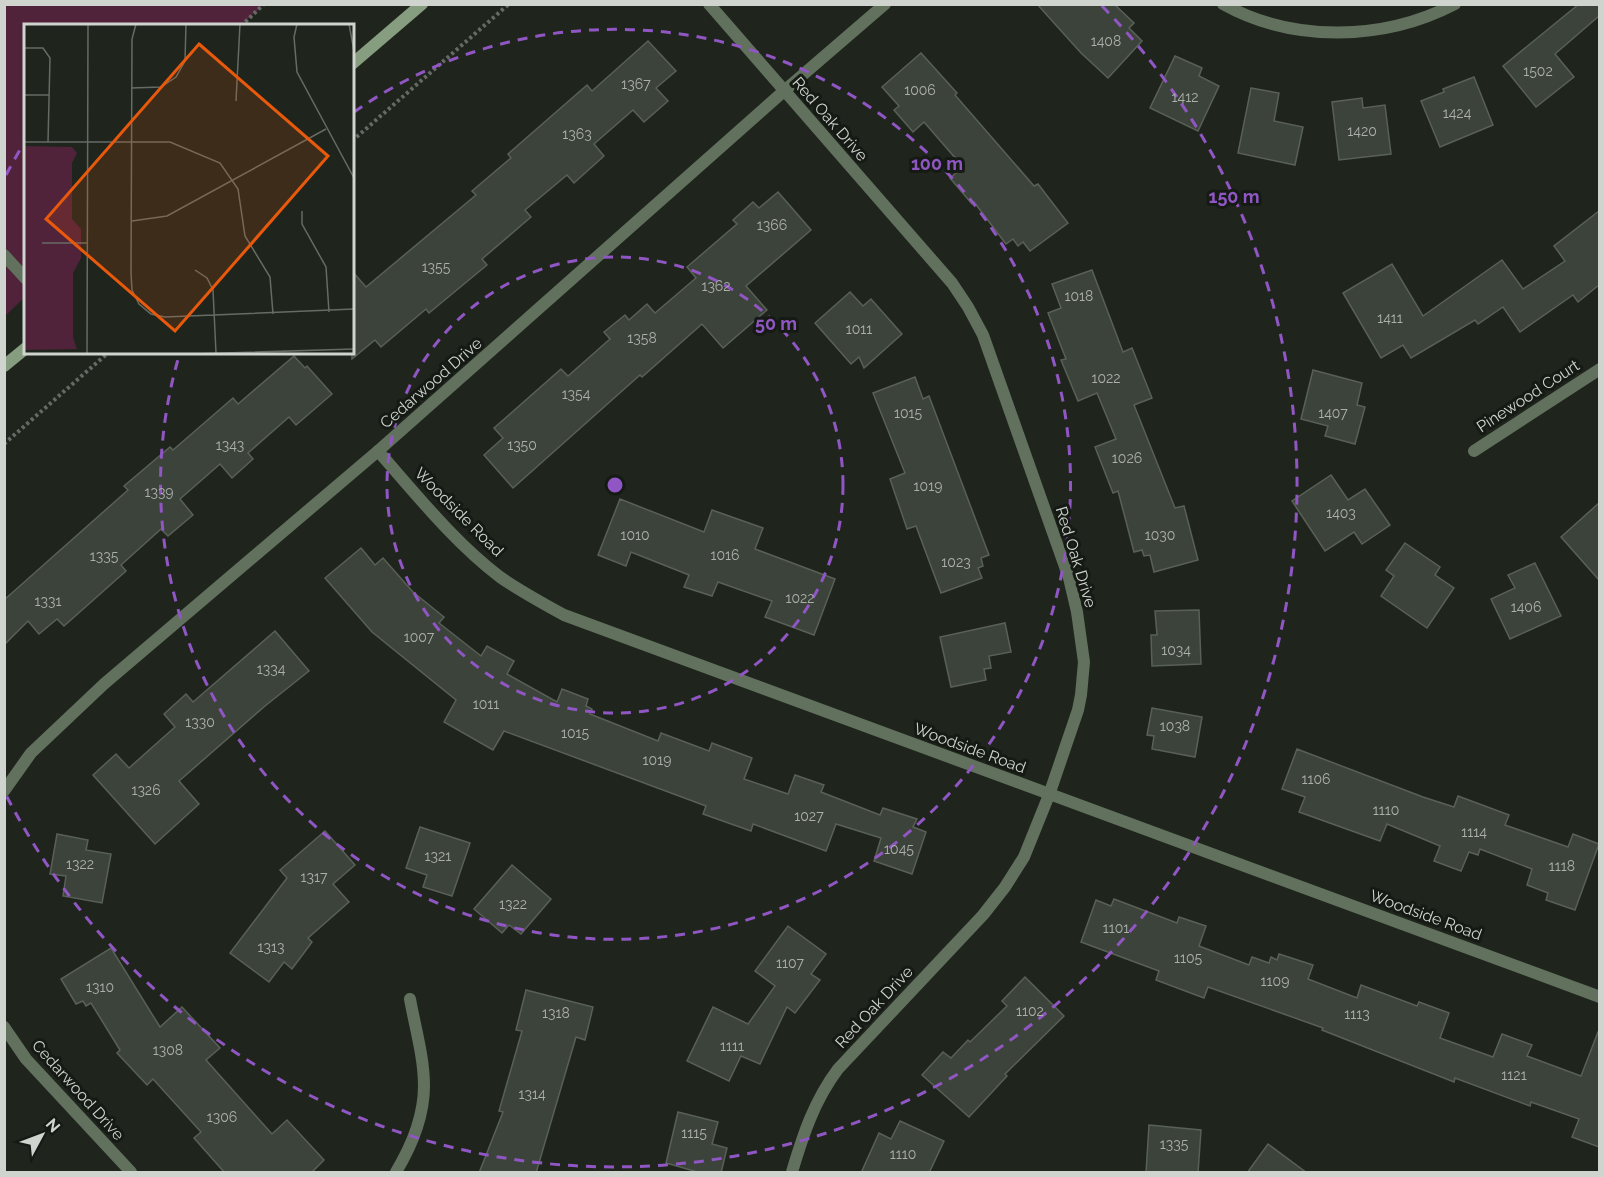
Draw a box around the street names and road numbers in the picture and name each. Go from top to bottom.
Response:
street label: Red Oak Drive [788,73,872,165]
street label: Cedarwood Drive [376,334,486,432]
street label: Pinewood Court [1473,355,1583,436]
street label: Woodside Road [411,464,507,560]
street label: Red Oak Drive [1052,504,1100,610]
street label: Woodside Road [911,719,1029,777]
street label: Woodside Road [1367,886,1485,944]
street label: Red Oak Drive [831,962,917,1052]
street label: Cedarwood Drive [28,1036,128,1144]

